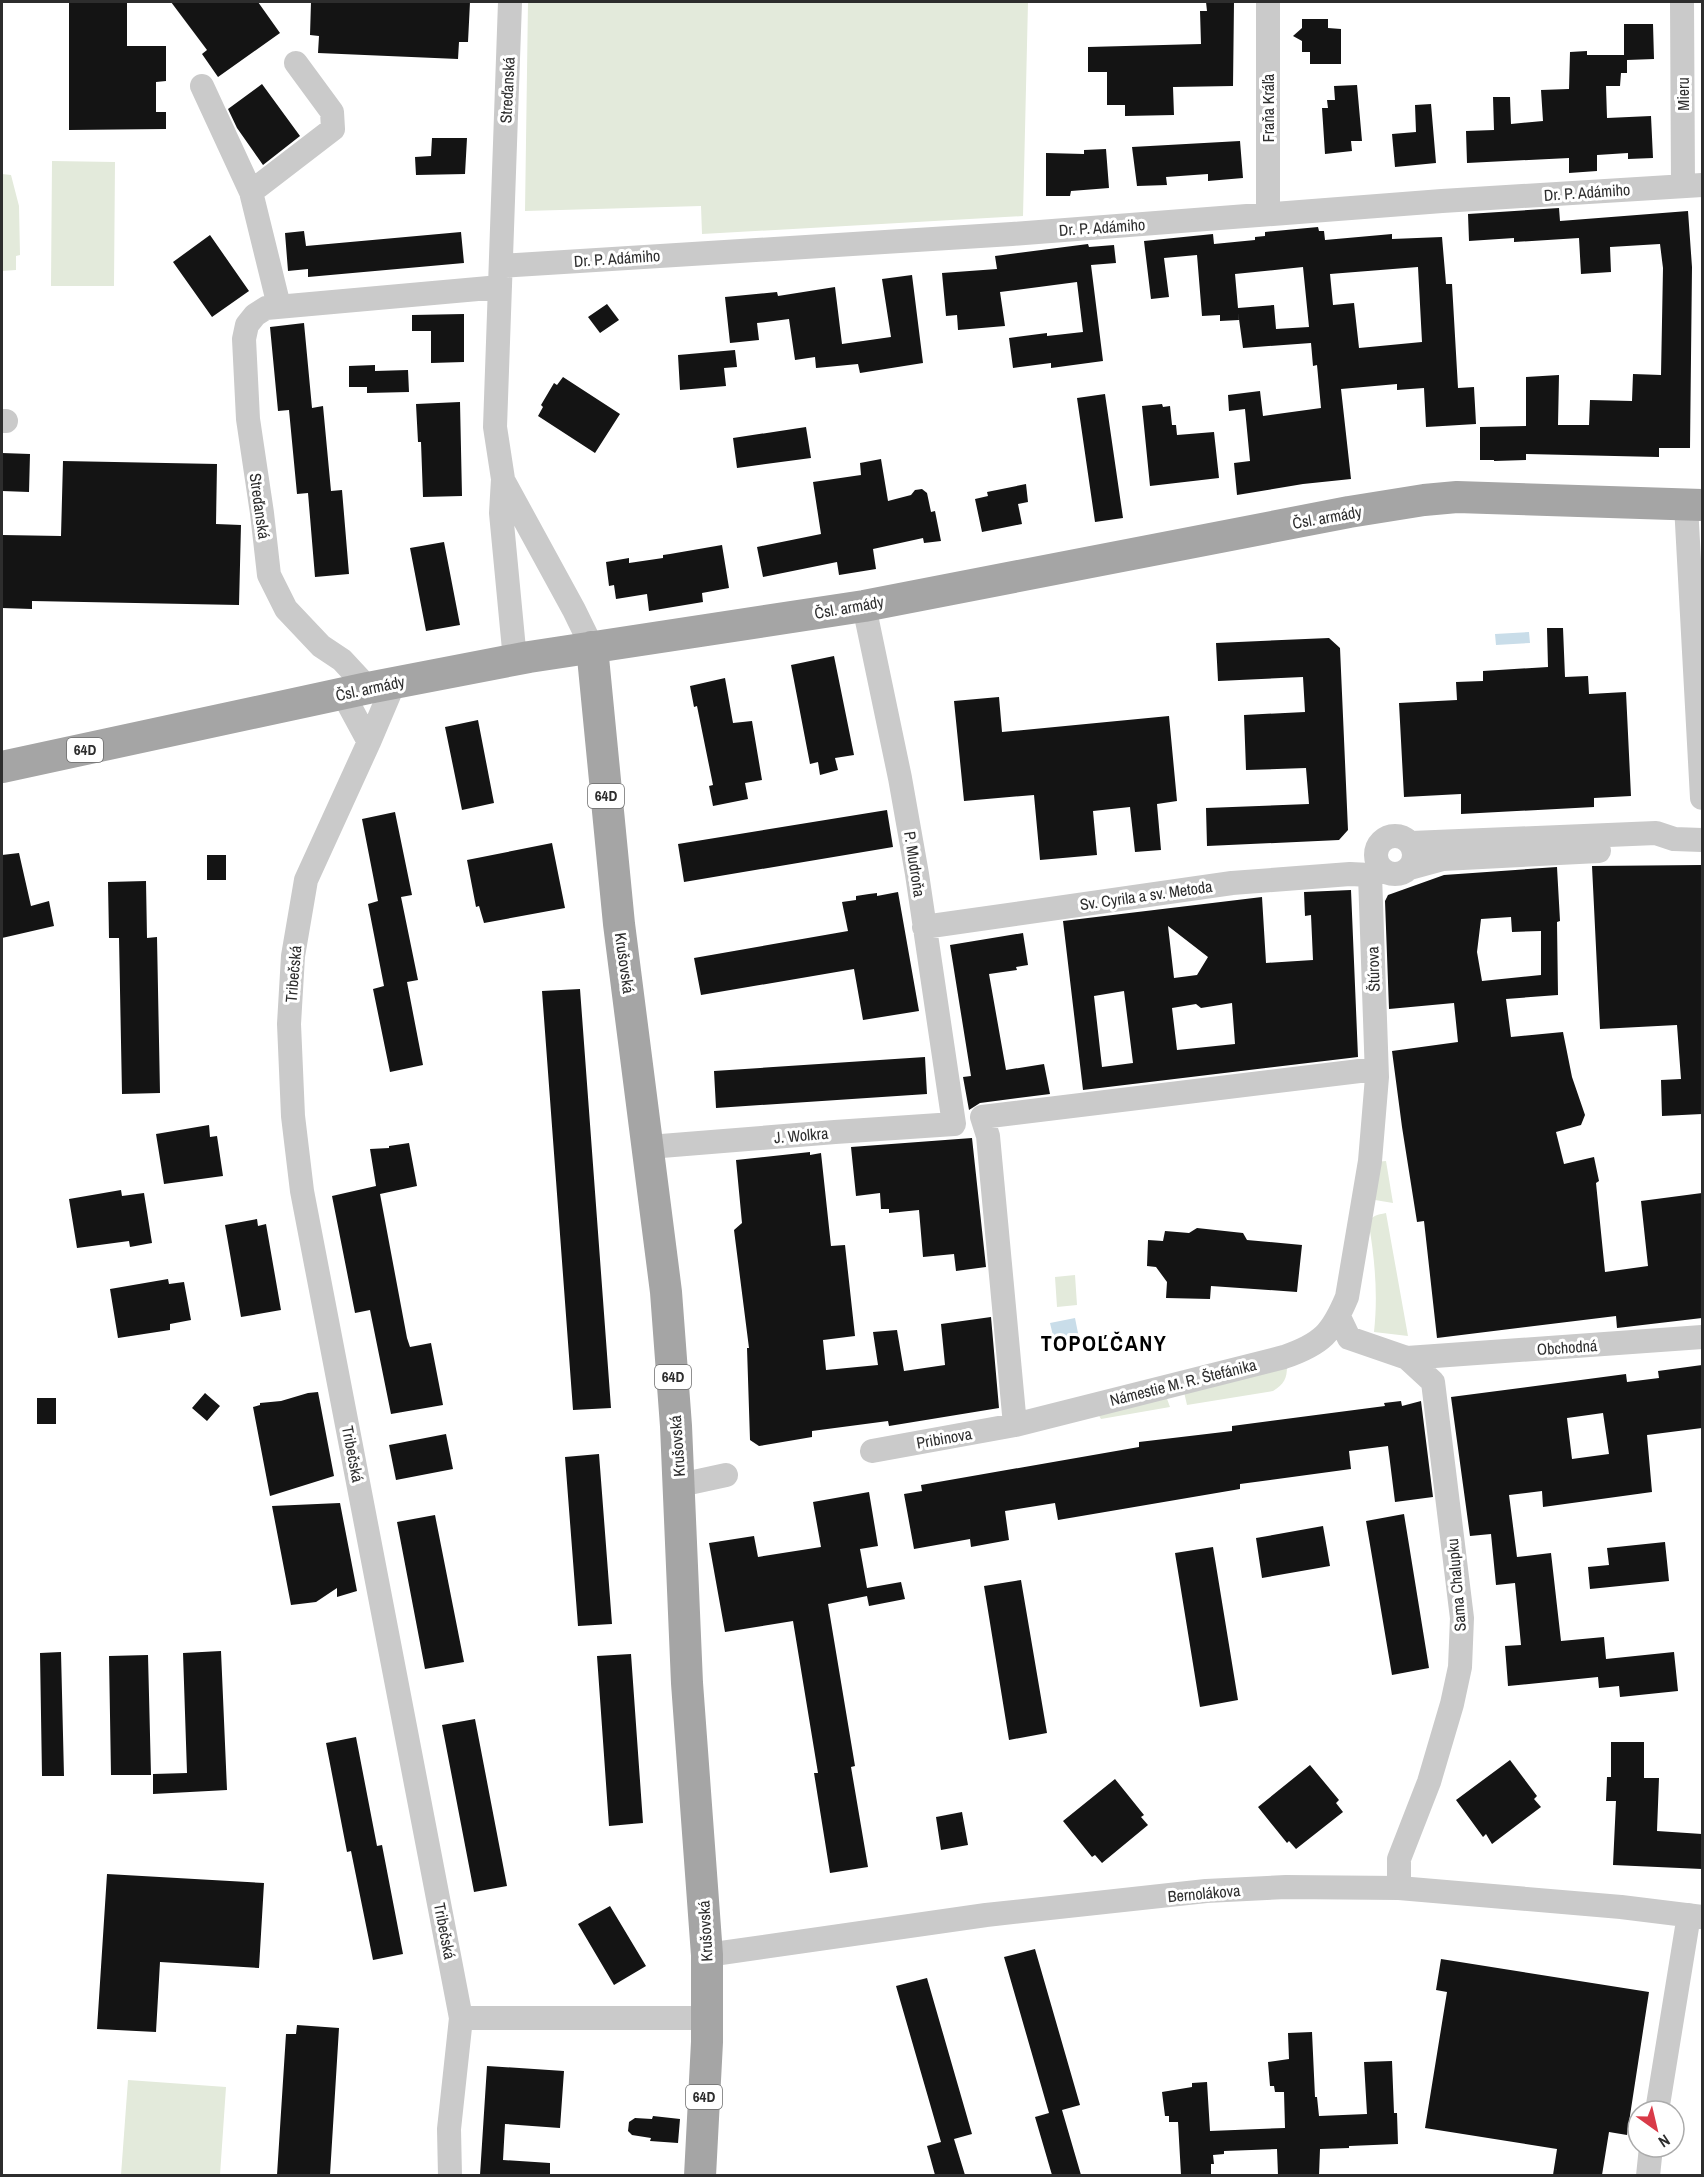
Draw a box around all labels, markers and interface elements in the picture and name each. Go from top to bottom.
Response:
street label: Streďanská [494,56,520,124]
street label: Fraňa Kráľa [1257,73,1279,142]
street label: Mieru [1672,77,1694,111]
street label: Dr. P. Adámiho [1543,178,1631,206]
street label: Dr. P. Adámiho [1058,213,1146,241]
street label: Dr. P. Adámiho [573,244,661,272]
street label: Streďanská [244,472,276,541]
street label: Čsl. armády [1291,500,1364,534]
street label: Čsl. armády [813,590,886,624]
street label: Čsl. armády [333,670,407,706]
road number: 64D [67,738,103,762]
road number: 64D [588,784,624,808]
street label: P. Mudroňa [899,830,931,899]
street label: Sv. Cyrila a sv. Metoda [1078,875,1214,915]
street label: Krušovská [610,931,640,996]
street label: Tribečská [280,944,307,1003]
street label: Štúrova [1361,945,1385,992]
street label: J. Wolkra [773,1122,830,1148]
district label: TOPOĽČANY [1041,1328,1167,1358]
street label: Obchodná [1536,1334,1599,1360]
street label: Námestie M. R. Štefánika [1107,1353,1259,1411]
road number: 64D [655,1365,691,1389]
street label: Krušovská [664,1414,690,1477]
street label: Pribinova [914,1422,974,1454]
street label: Tribečská [337,1424,369,1485]
street label: Sama Chalupku [1441,1538,1471,1632]
street label: Bernolákova [1167,1879,1242,1907]
street label: Krušovská [692,1899,718,1962]
street label: Tribečská [429,1901,461,1962]
road number: 64D [686,2085,722,2109]
north arrow [1626,2099,1686,2159]
text: N [1654,2130,1674,2153]

